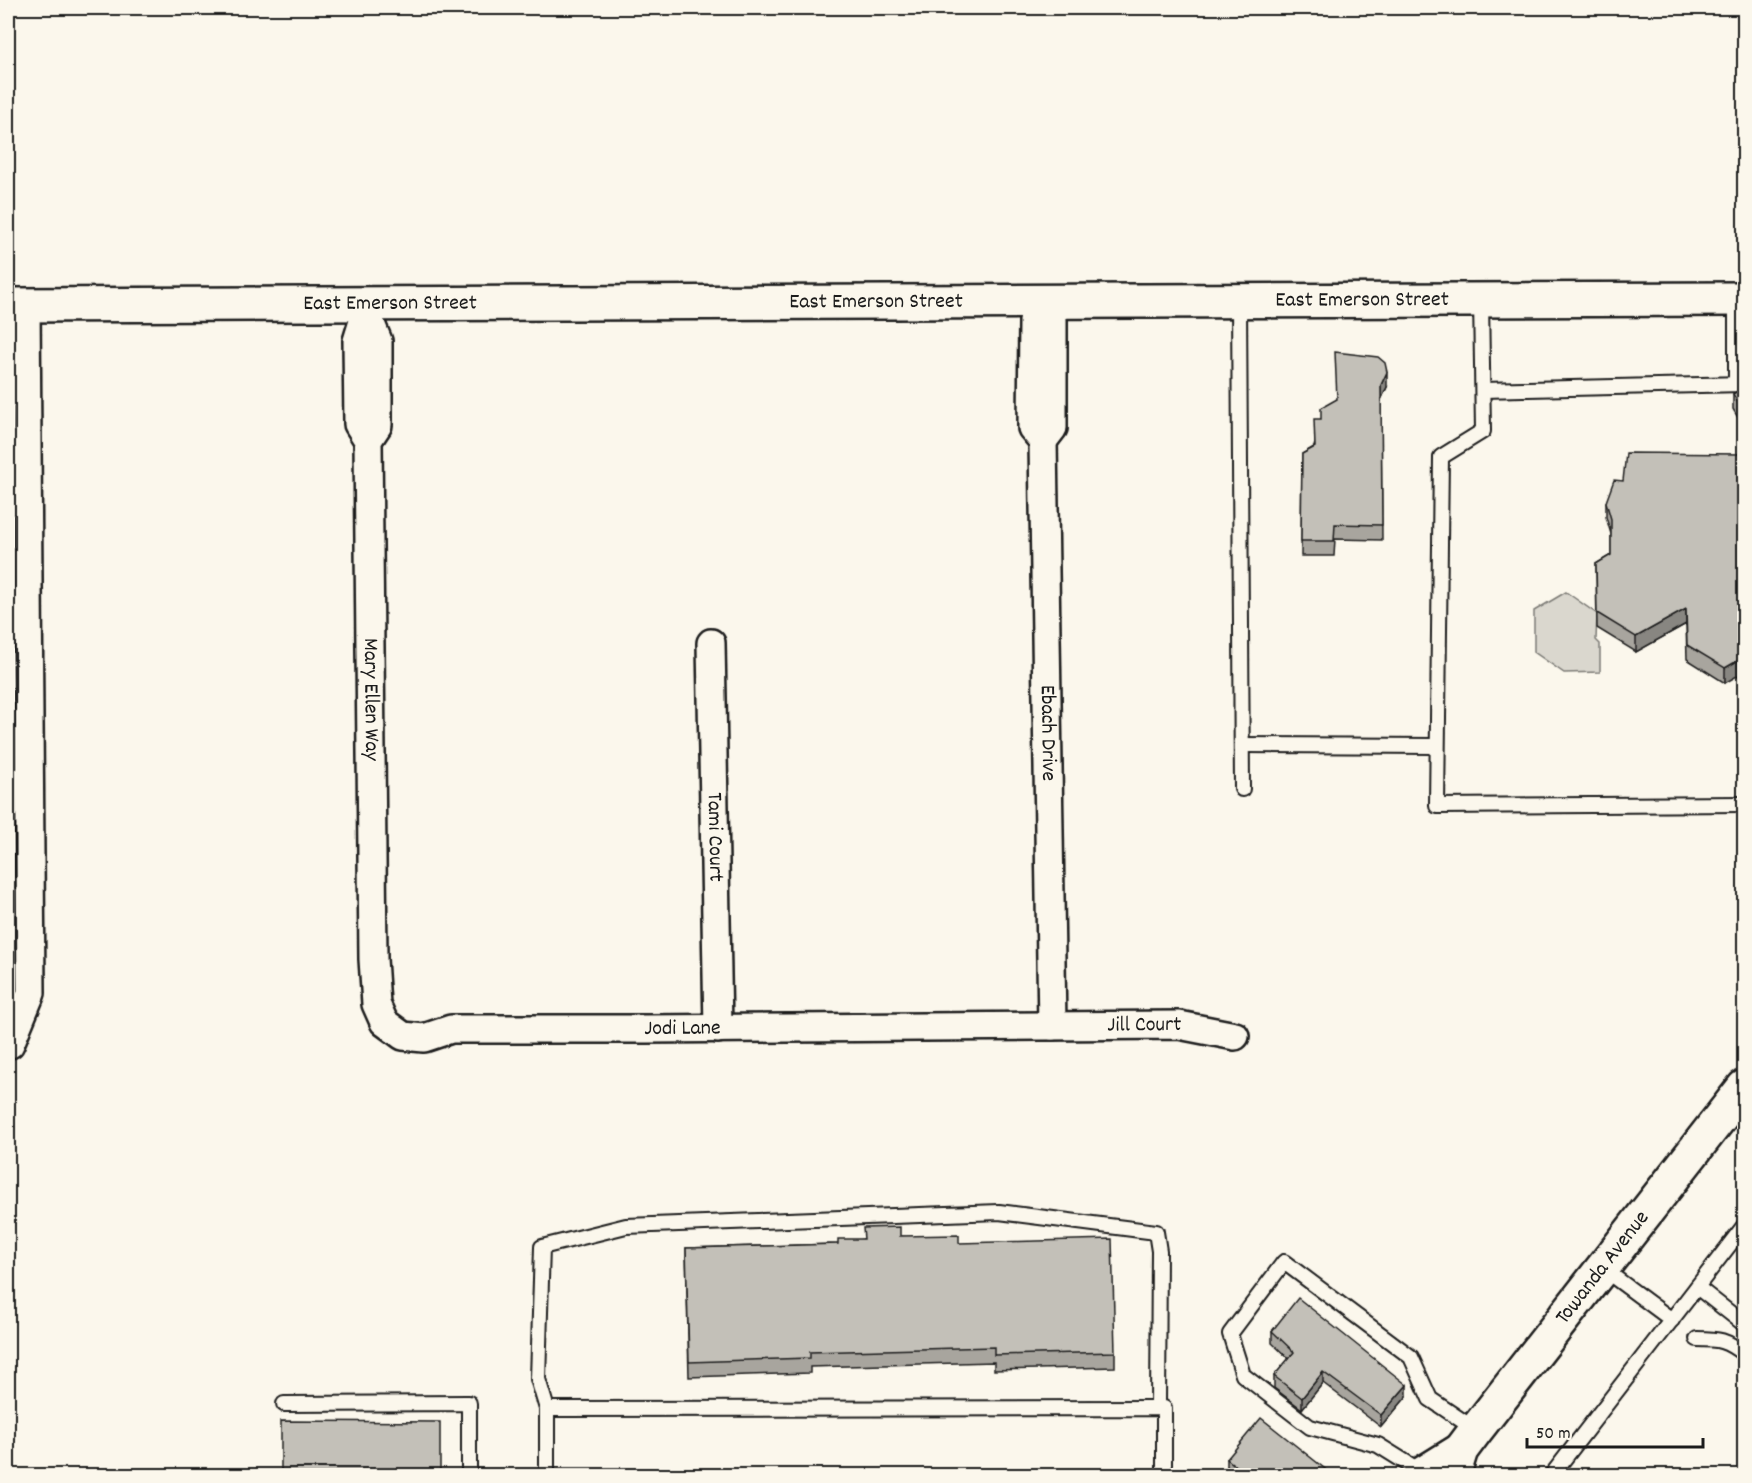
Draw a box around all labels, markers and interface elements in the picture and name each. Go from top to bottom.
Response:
street label: East Emerson Street [1275,285,1449,316]
street label: East Emerson Street [789,286,963,318]
street label: East Emerson Street [303,288,477,319]
street label: Mary Ellen Way [354,638,387,762]
street label: Ebach Drive [1031,685,1064,781]
street label: Tami Court [698,792,731,882]
street label: Jill Court [1107,1009,1181,1041]
street label: Jodi Lane [644,1013,721,1045]
street label: Towanda Avenue [1548,1204,1657,1331]
scale bar [1527,1411,1702,1449]
text: 50 m [1536,1422,1571,1447]

